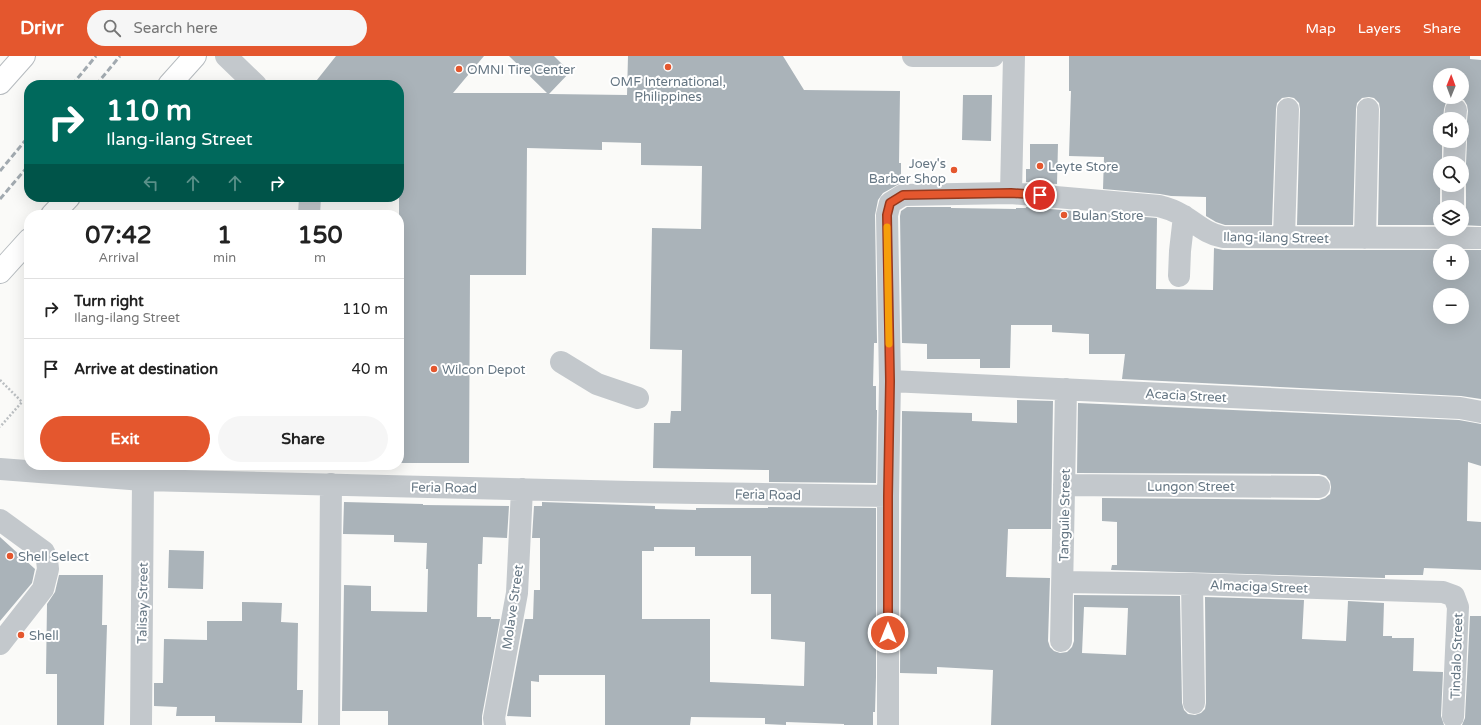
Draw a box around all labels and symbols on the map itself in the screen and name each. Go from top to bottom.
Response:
place label: OMNI Tire Center [467,62,575,78]
marker: OMF International, Philippines [663,62,673,72]
marker: OMNI Tire Center [454,64,464,74]
north arrow [1433,68,1469,104]
place label: OMF International, Philippines [610,74,726,105]
place label: Joey's Barber Shop [869,156,946,187]
place label: Leyte Store [1048,159,1118,175]
marker: Leyte Store [1035,161,1045,171]
marker: Joey's Barber Shop [949,165,959,175]
pin [1023,178,1057,212]
place label: Bulan Store [1072,208,1143,224]
marker: Bulan Store [1059,210,1069,220]
street label: Ilang-ilang Street [1223,229,1329,247]
place label: Wilcon Depot [442,362,525,378]
marker: Wilcon Depot [429,364,439,374]
street label: Acacia Street [1145,386,1227,406]
street label: Tanguile Street [1056,469,1074,561]
street label: Feria Road [411,479,477,497]
street label: Lungon Street [1147,479,1235,495]
street label: Feria Road [735,486,801,504]
place label: Shell Select [18,549,89,565]
marker: Shell Select [5,551,15,561]
street label: Talisay Street [134,562,152,644]
street label: Molave Street [499,564,527,651]
street label: Almaciga Street [1210,577,1308,597]
position arrow [867,612,909,654]
street label: Tindalo Street [1448,613,1466,699]
place label: Shell [29,628,59,644]
marker: Shell [16,630,26,640]

